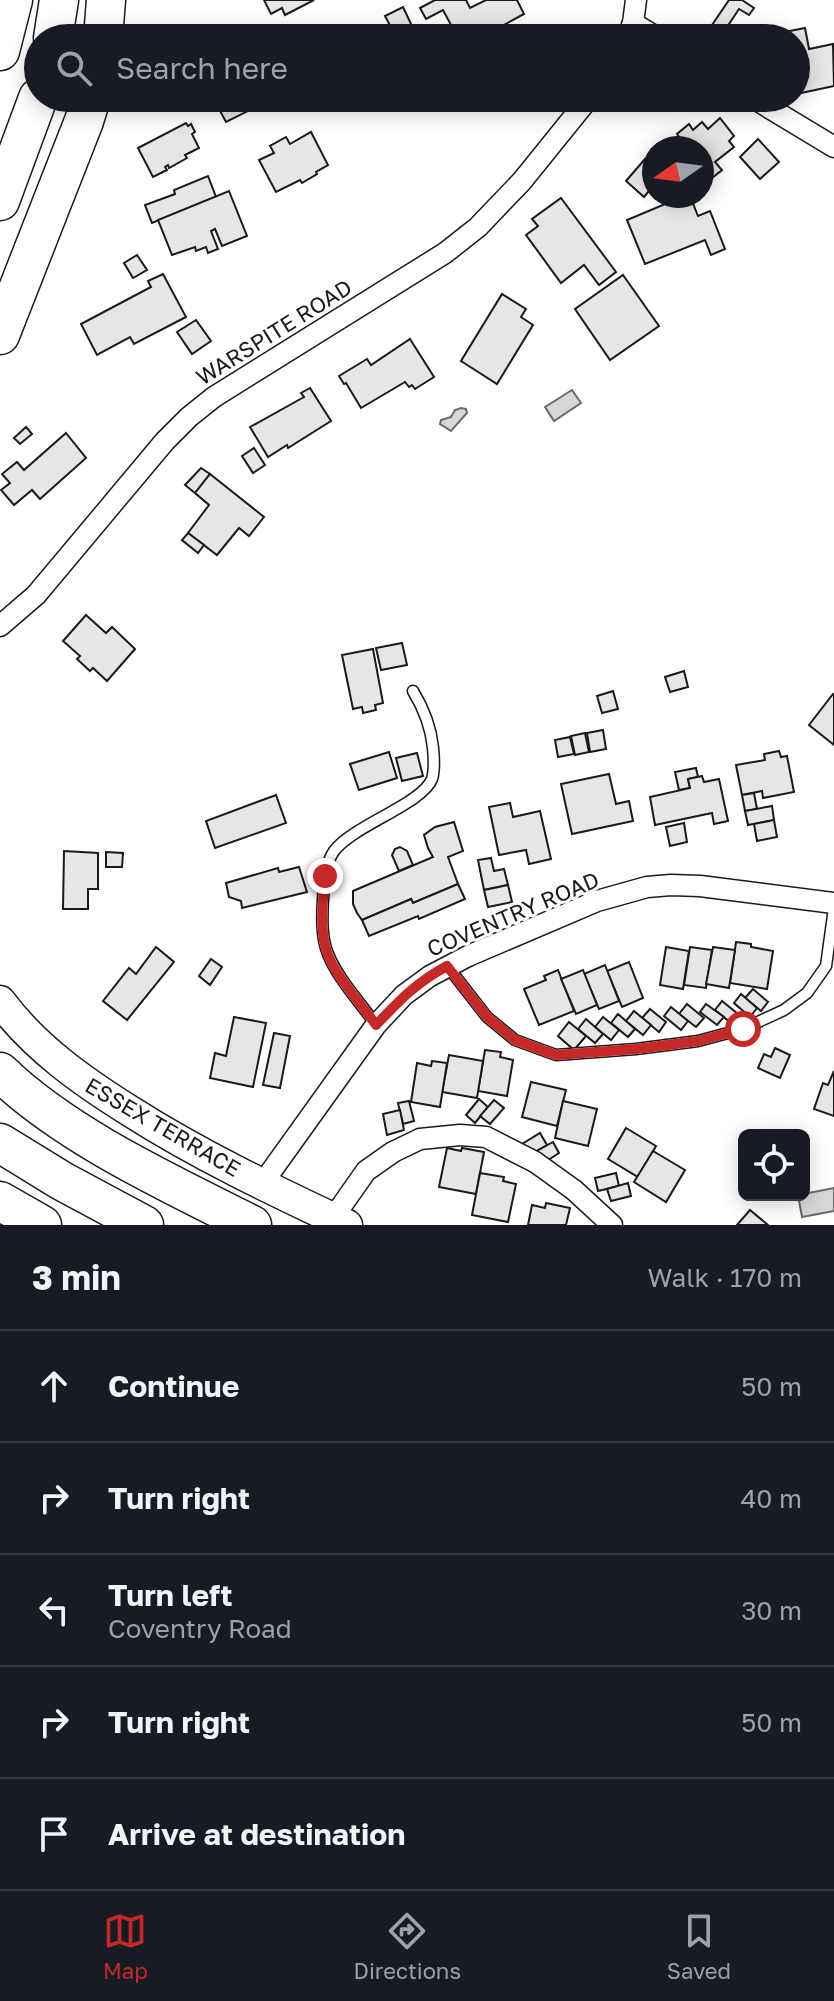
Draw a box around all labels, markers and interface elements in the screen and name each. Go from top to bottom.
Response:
search box [24,24,810,112]
icon: search [52,46,96,90]
text: Search here [116,50,288,86]
north arrow [642,136,714,208]
street label: WARSPITE ROAD [191,273,357,390]
route end [307,858,343,894]
street label: COVENTRY ROAD [423,865,603,962]
route start [725,1011,761,1047]
street label: ESSEX TERRACE [81,1071,246,1182]
map controls [738,1129,810,1201]
button: locate [738,1129,810,1201]
text: 3 min [32,1257,121,1297]
text: Walk · 170 m [648,1262,802,1293]
icon: ahead [32,1364,76,1408]
text: Continue [108,1368,239,1404]
text: 50 m [741,1371,802,1402]
icon: right [32,1476,76,1520]
text: Turn right [108,1480,250,1516]
text: 40 m [741,1483,802,1514]
text: Turn left [108,1577,233,1613]
icon: left [32,1588,76,1632]
text: 30 m [741,1595,802,1626]
text: Coventry Road [108,1613,292,1644]
icon: right [32,1700,76,1744]
text: Turn right [108,1704,250,1740]
text: 50 m [741,1707,802,1738]
icon: arrive [32,1812,76,1856]
text: Arrive at destination [108,1816,405,1852]
tab: Map [103,1909,148,1984]
tab: Directions [354,1909,461,1984]
tab: Saved [667,1909,731,1984]

